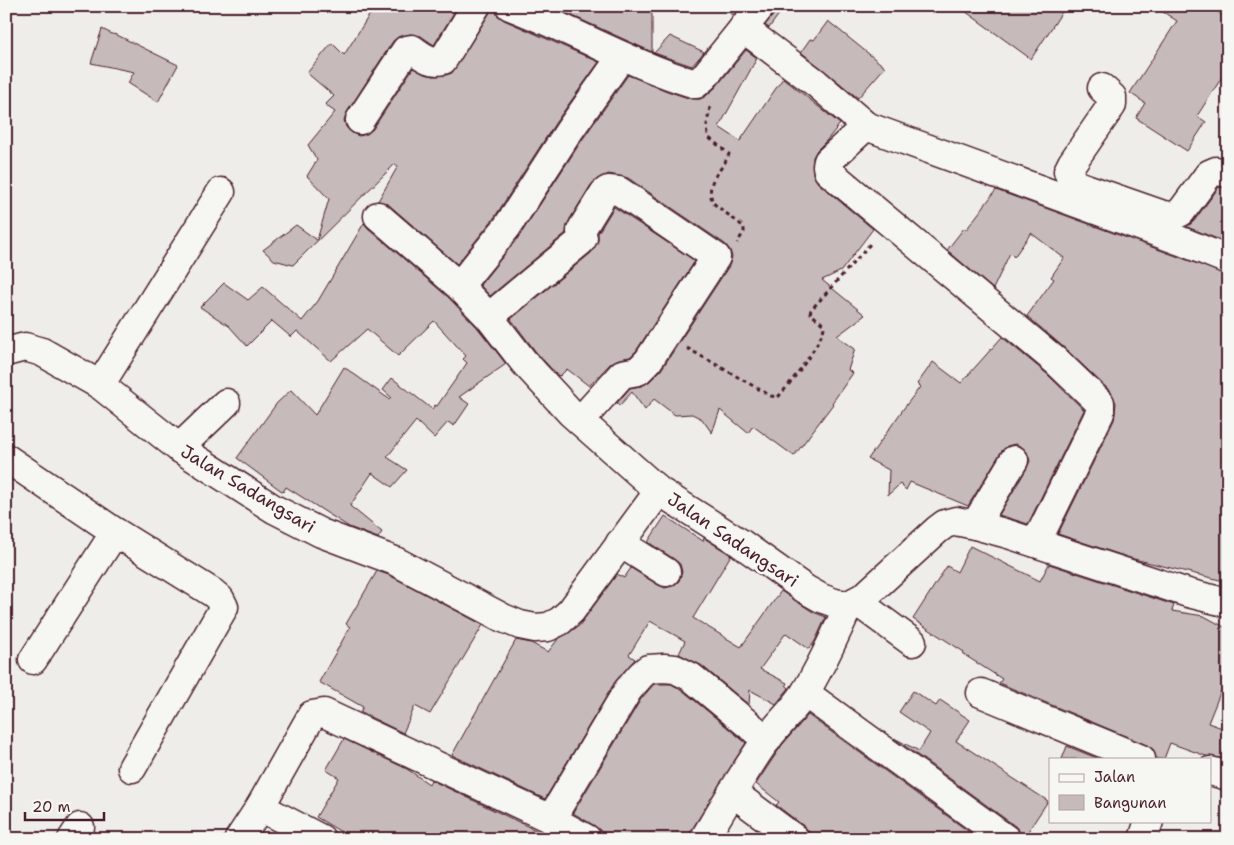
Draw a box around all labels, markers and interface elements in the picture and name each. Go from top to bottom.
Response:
street label: Jalan Sadangsari [176,439,320,539]
street label: Jalan Sadangsari [663,487,803,593]
legend [1049,758,1212,822]
text: Jalan [1094,767,1135,787]
scale bar [25,790,104,822]
text: Bangunan [1094,793,1166,813]
text: 20 m [32,797,71,817]

